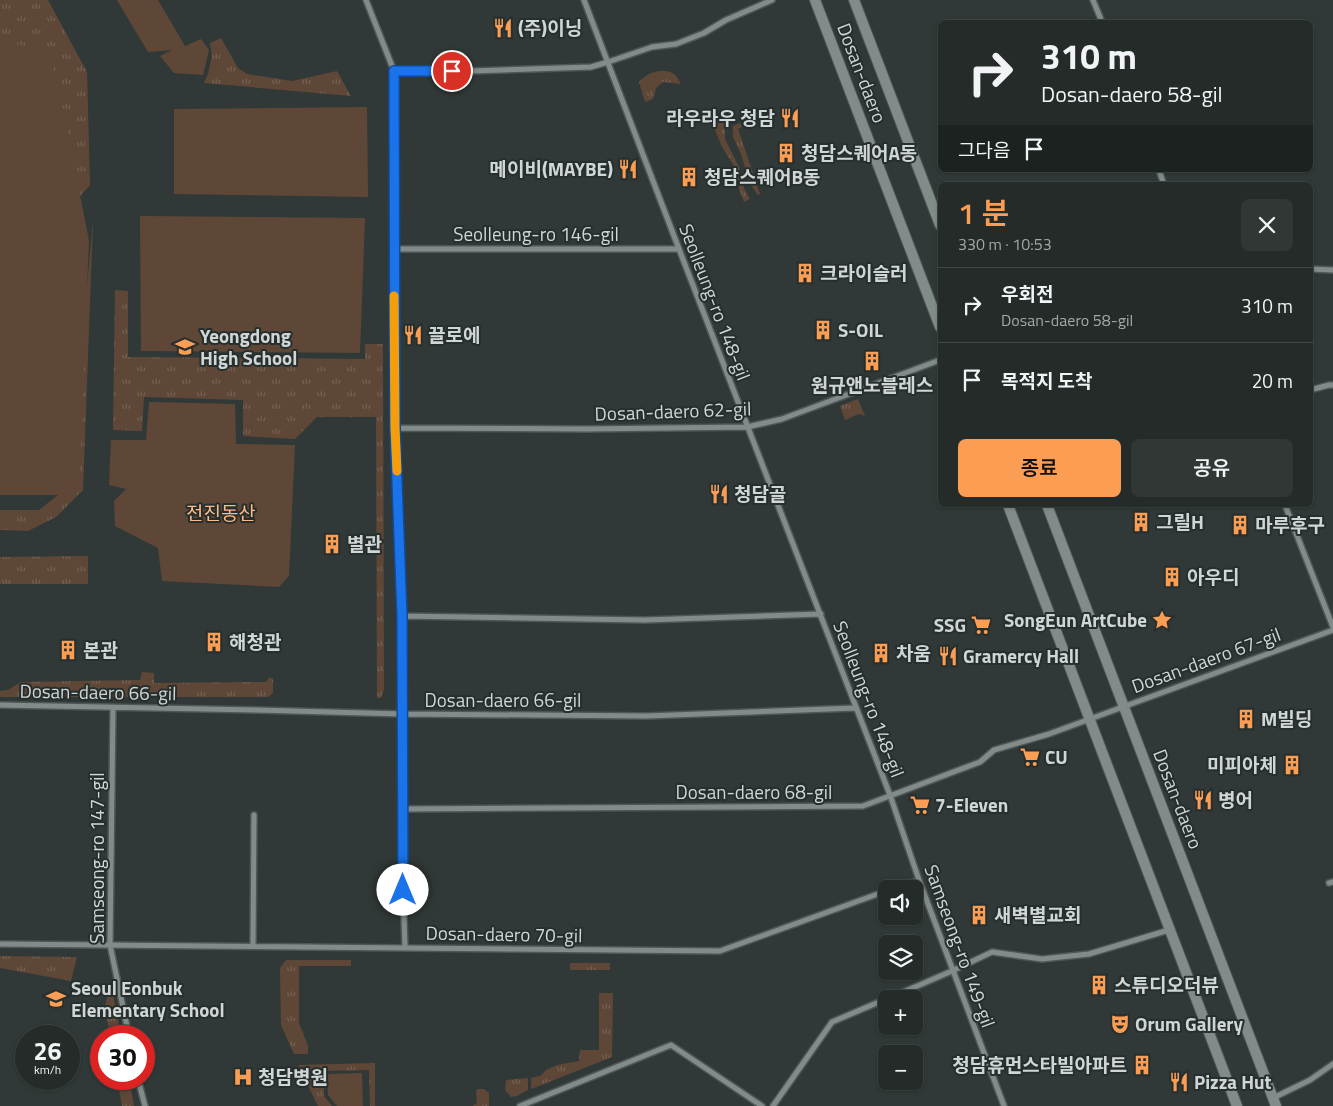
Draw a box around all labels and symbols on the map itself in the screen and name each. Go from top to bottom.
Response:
place label: (주)이닝 [518,13,582,42]
restaurant icon: (주)이닝 [492,17,514,39]
street label: Dosan-daero [830,19,895,127]
pin [431,50,473,92]
place label: 라우라우 청담 [666,103,775,132]
restaurant icon: 라우라우 청담 [779,107,801,129]
place label: 청담스퀘어A동 [801,138,917,167]
building icon: 청담스퀘어A동 [775,142,797,164]
place label: 메이비(MAYBE) [489,154,613,183]
restaurant icon: 메이비(MAYBE) [617,158,639,180]
place label: 청담스퀘어B동 [704,162,820,191]
building icon: 청담스퀘어B동 [678,166,700,188]
street label: Seolleung-ro 146-gil [453,219,619,248]
street label: Seolleung-ro 148-gil [672,219,759,384]
place label: 크라이슬러 [820,258,907,287]
building icon: 크라이슬러 [794,262,816,284]
place label: S-OIL [838,315,883,344]
building icon: S-OIL [812,319,834,341]
place label: 끌로에 [428,320,480,349]
place label: Yeongdong High School [200,321,297,372]
restaurant icon: 끌로에 [402,324,424,346]
school or university icon: Yeongdong High School [174,336,196,358]
building icon: 원규앤노블레스 [861,350,883,372]
place label: 원규앤노블레스 [811,370,933,399]
street label: Dosan-daero 62-gil [594,393,752,428]
place label: 청담골 [734,479,786,508]
restaurant icon: 청담골 [708,483,730,505]
park label: 전진동산 [186,498,256,527]
place label: 그릴H [1156,507,1204,536]
place label: 마루후구 [1255,510,1325,539]
building icon: 그릴H [1130,511,1152,533]
building icon: 마루후구 [1229,514,1251,536]
place label: 별관 [347,529,382,558]
building icon: 별관 [321,533,343,555]
place label: 아우디 [1187,562,1239,591]
building icon: 아우디 [1161,566,1183,588]
place label: SongEun ArtCube [1004,605,1147,634]
place icon: SongEun ArtCube [1151,609,1173,631]
place label: SSG [934,610,966,639]
supermarket icon: SSG [970,614,992,636]
street label: Seolleung-ro 148-gil [826,616,913,781]
street label: Dosan-daero 67-gil [1127,619,1284,700]
place label: 해청관 [229,627,282,656]
building icon: 해청관 [203,631,225,653]
place label: 본관 [83,635,118,664]
place label: 차움 [896,638,931,667]
building icon: 본관 [57,639,79,661]
place label: Gramercy Hall [963,641,1079,670]
building icon: 차움 [870,642,892,664]
restaurant icon: Gramercy Hall [937,645,959,667]
street label: Dosan-daero 66-gil [19,676,177,707]
street label: Dosan-daero 66-gil [425,685,581,714]
place label: M빌딩 [1261,704,1312,733]
building icon: M빌딩 [1235,708,1257,730]
place label: CU [1045,742,1068,771]
street label: Dosan-daero [1146,745,1211,853]
supermarket icon: CU [1019,746,1041,768]
place label: 미피아체 [1207,750,1277,779]
building icon: 미피아체 [1281,754,1303,776]
street label: Samseong-ro 147-gil [82,772,111,944]
street label: Dosan-daero 68-gil [676,777,832,806]
place label: 병어 [1218,785,1253,814]
restaurant icon: 병어 [1192,789,1214,811]
place label: 7-Eleven [935,790,1008,819]
supermarket icon: 7-Eleven [909,794,931,816]
street label: Samseong-ro 149-gil [918,860,1003,1031]
position arrow [376,863,428,915]
place label: 새벽별교회 [994,900,1081,929]
building icon: 새벽별교회 [968,904,990,926]
street label: Dosan-daero 70-gil [425,918,583,949]
place label: 스튜디오더뷰 [1114,970,1219,999]
place label: Seoul Eonbuk Elementary School [71,973,225,1024]
building icon: 스튜디오더뷰 [1088,974,1110,996]
school or university icon: Seoul Eonbuk Elementary School [45,988,67,1010]
place label: Orum Gallery [1135,1009,1243,1038]
theatre icon: Orum Gallery [1109,1013,1131,1035]
speed limit sign: 30 [90,1025,155,1090]
place label: 청담휴먼스타빌아파트 [952,1050,1127,1079]
building icon: 청담휴먼스타빌아파트 [1131,1054,1153,1076]
place label: 청담병원 [258,1062,328,1091]
hospital icon: 청담병원 [232,1066,254,1088]
place label: Pizza Hut [1194,1067,1272,1096]
restaurant icon: Pizza Hut [1168,1071,1190,1093]

